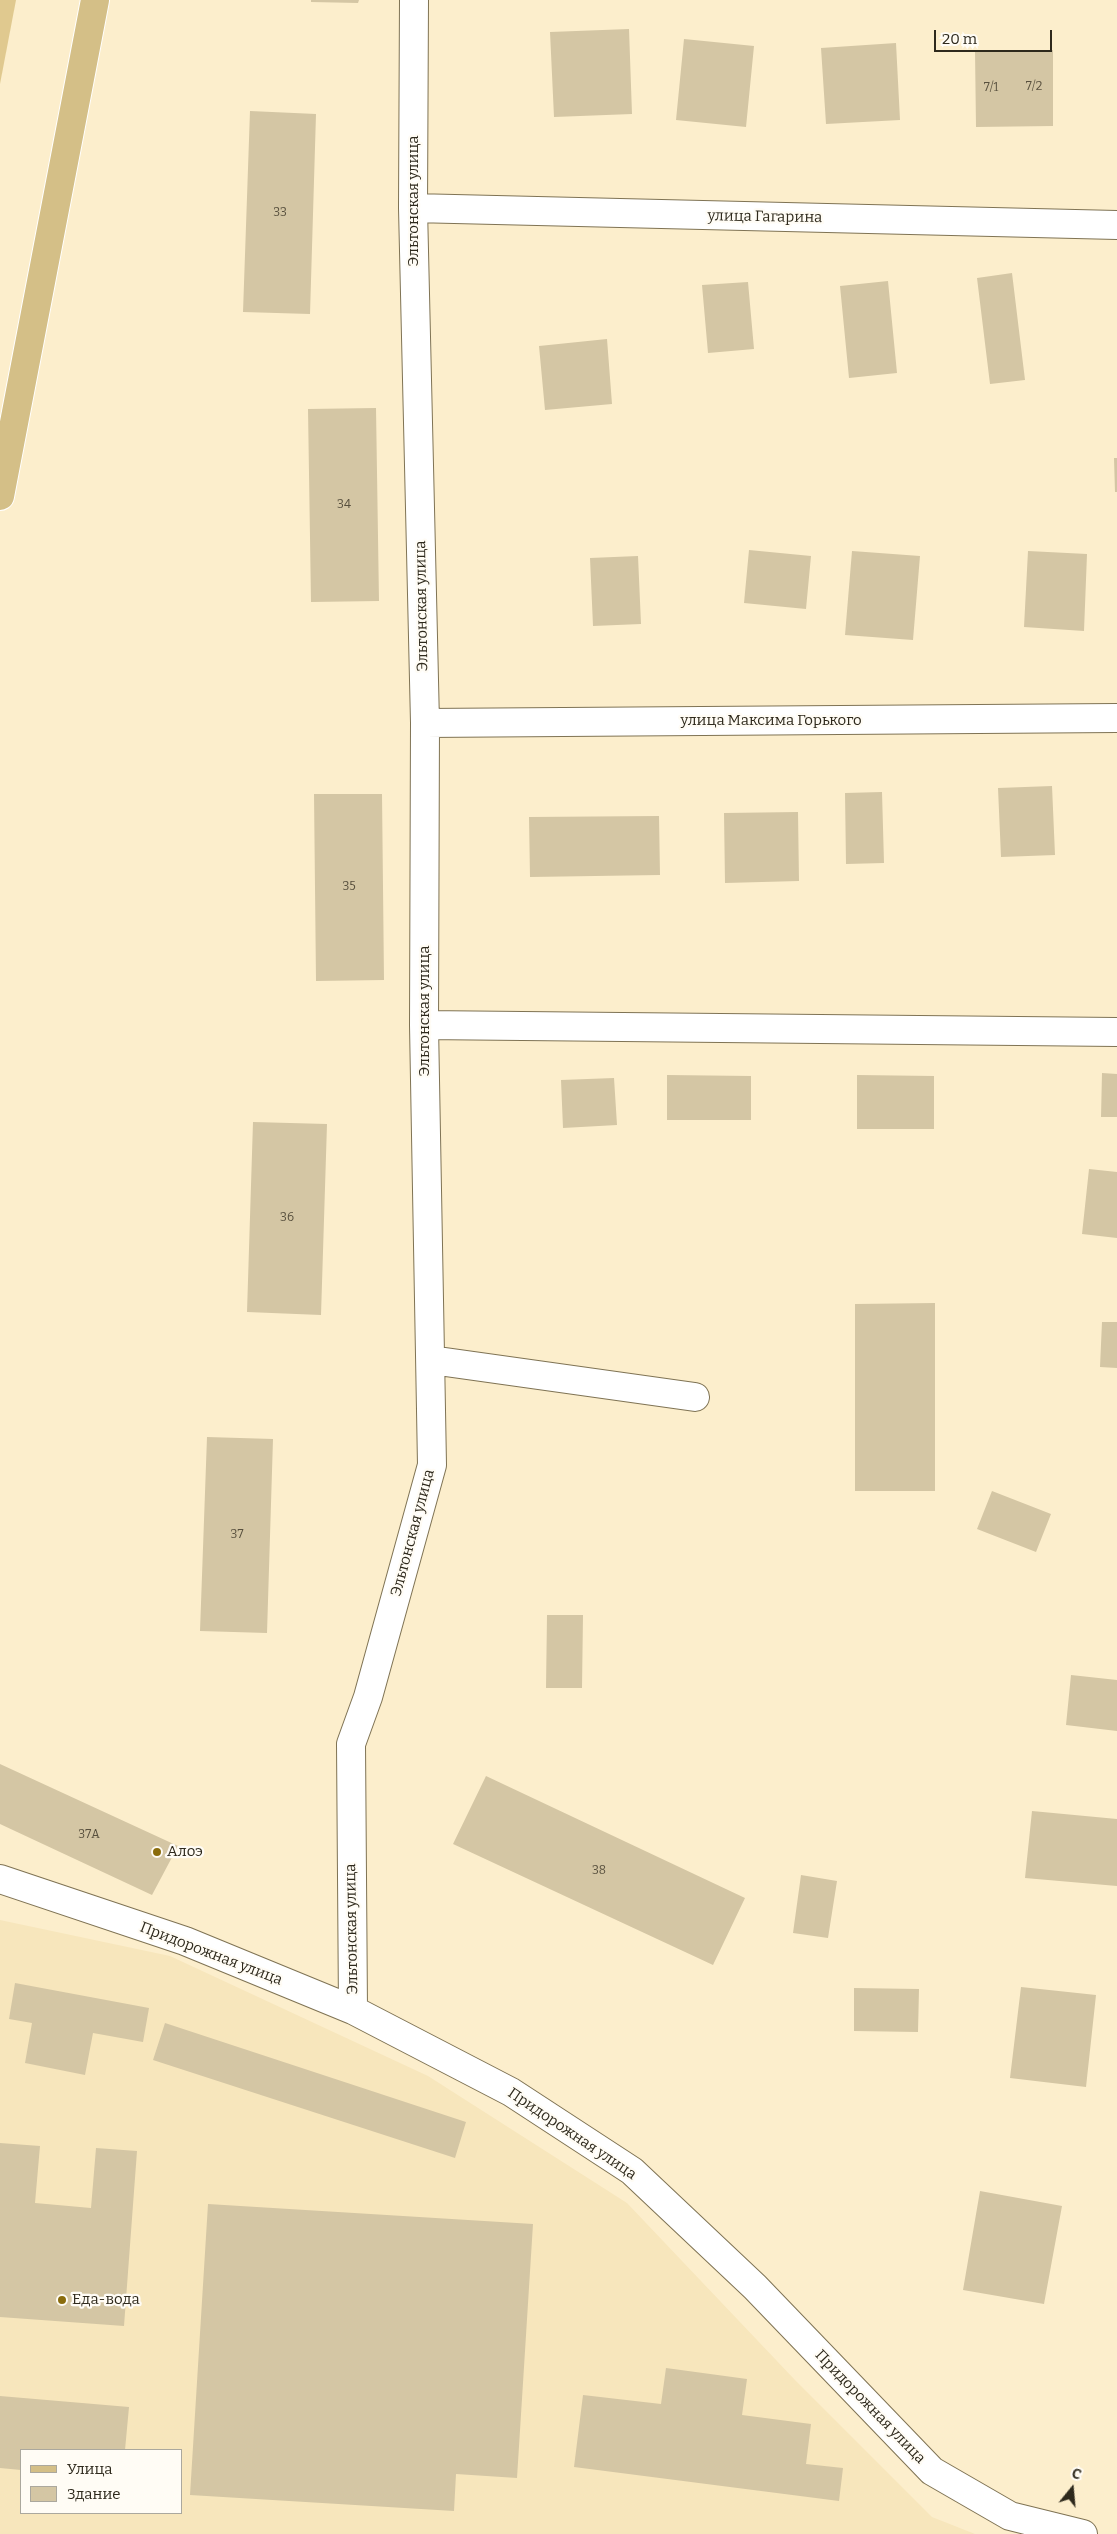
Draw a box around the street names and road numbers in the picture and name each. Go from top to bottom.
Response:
street label: Эльтонская улица [405,136,423,266]
street label: улица Гагарина [707,207,823,227]
street label: Эльтонская улица [412,540,432,672]
street label: улица Максима Горького [680,712,862,730]
street label: Эльтонская улица [416,946,434,1076]
street label: Эльтонская улица [387,1467,439,1599]
street label: Эльтонская улица [342,1863,362,1995]
street label: Придорожная улица [137,1919,285,1989]
street label: Придорожная улица [504,2084,640,2184]
street label: Придорожная улица [811,2346,929,2468]

